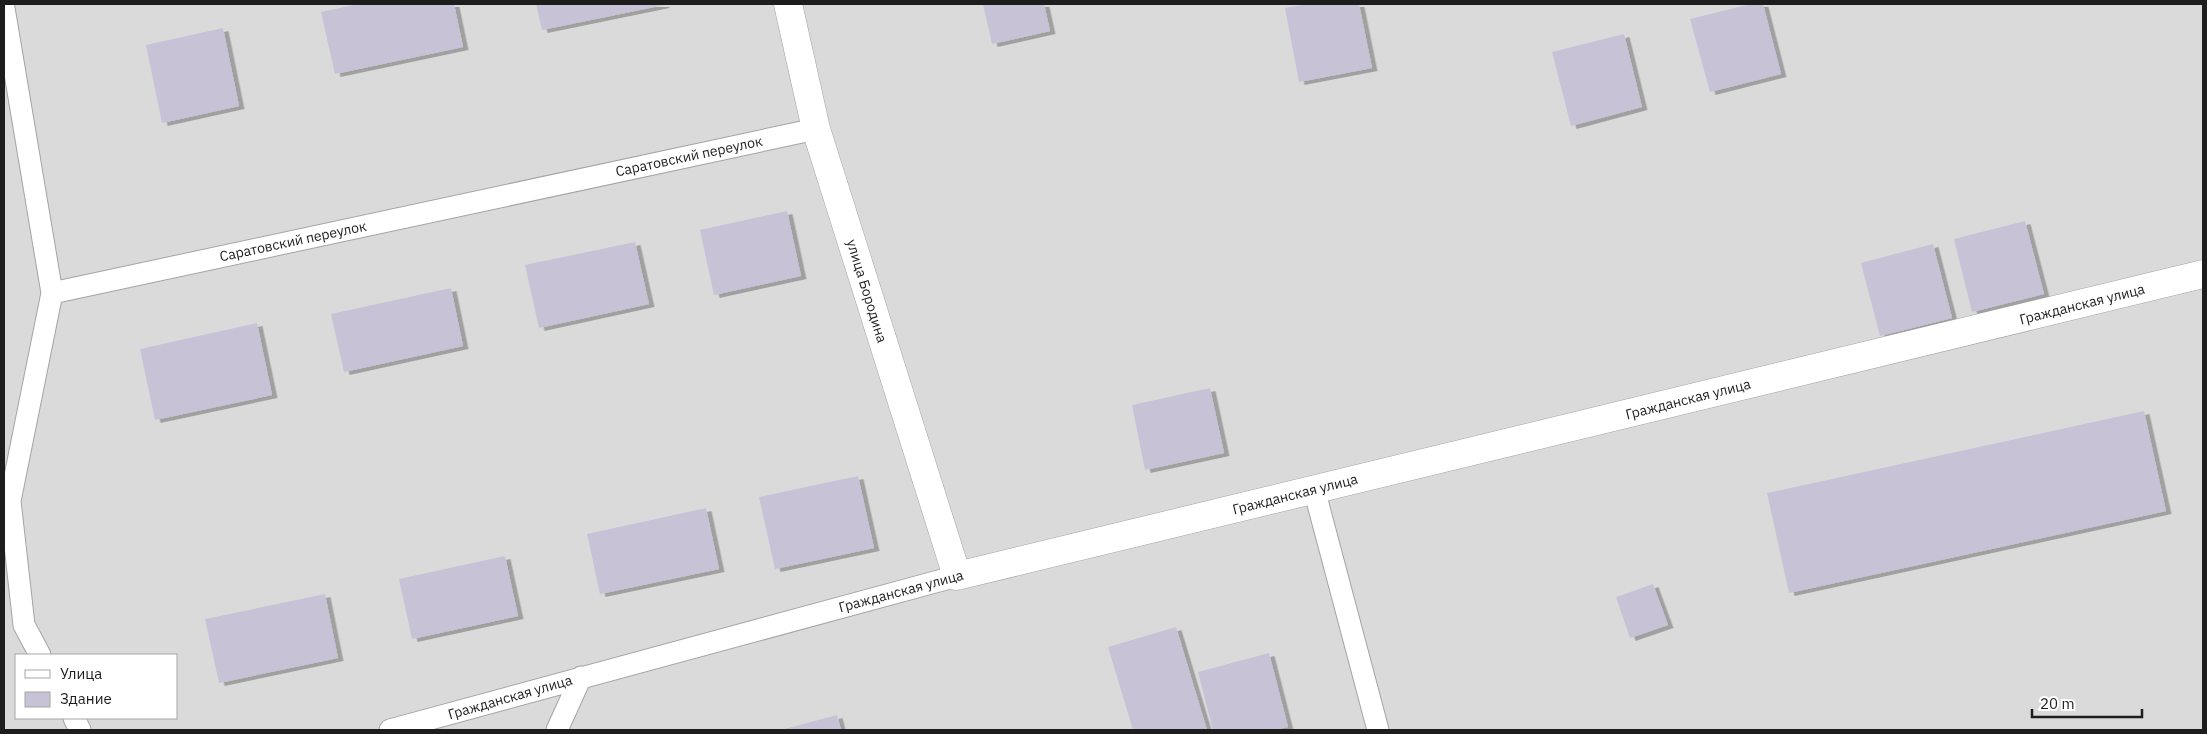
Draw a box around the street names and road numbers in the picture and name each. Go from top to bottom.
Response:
street label: Саратовский переулок [614,132,764,180]
street label: Саратовский переулок [218,217,368,265]
street label: улица Бородина [843,237,891,345]
street label: Гражданская улица [2017,280,2147,328]
street label: Гражданская улица [1623,375,1753,423]
street label: Гражданская улица [1230,470,1360,518]
street label: Гражданская улица [837,566,966,616]
street label: Гражданская улица [446,671,575,723]

